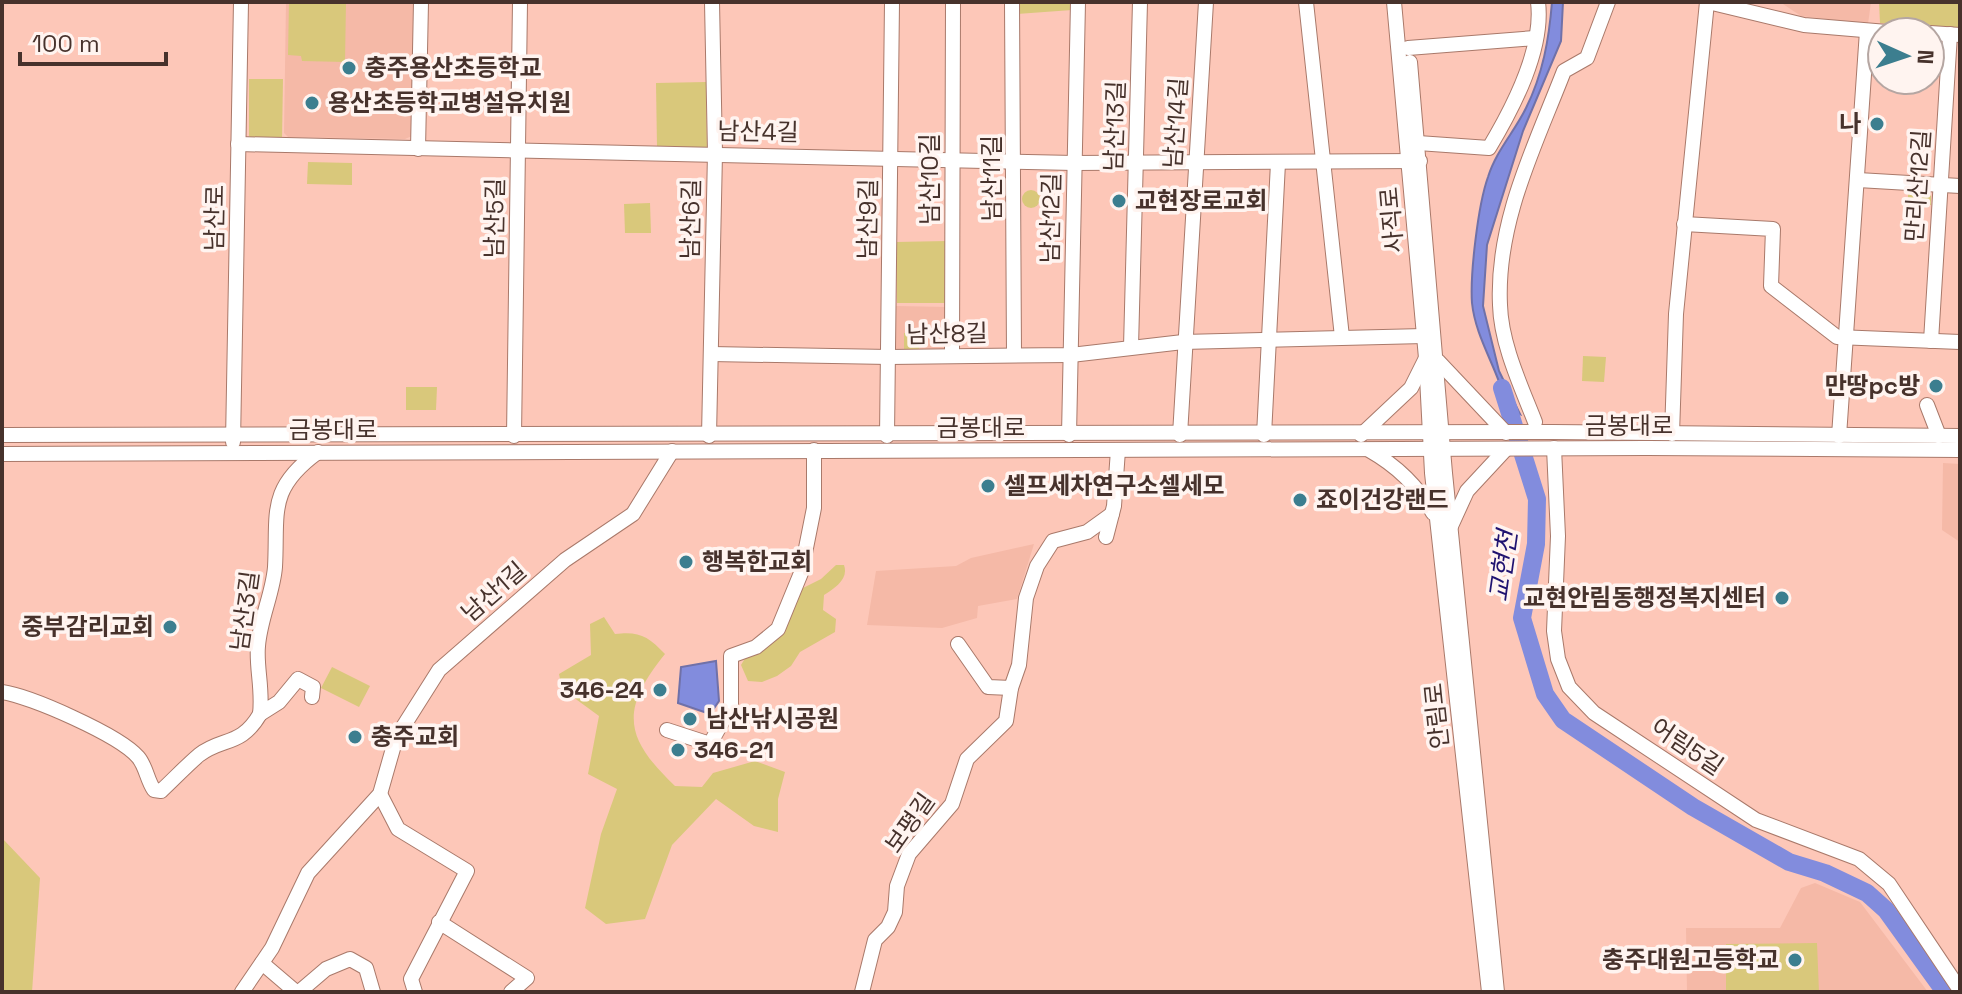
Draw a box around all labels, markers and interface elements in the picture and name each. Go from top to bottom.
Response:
scale bar [20,16,166,66]
north arrow [1866,16,1946,96]
text: 100 m [32,28,100,59]
text: N [1912,49,1940,65]
place label: 충주용산초등학교 [365,52,542,83]
marker: 충주용산초등학교 [340,59,358,77]
street label: 남산14길 [1157,76,1194,170]
street label: 남산13길 [1097,80,1132,172]
place label: 용산초등학교병설유치원 [328,87,571,118]
marker: 용산초등학교병설유치원 [303,94,321,112]
place label: 나 [1839,108,1861,139]
street label: 남산4길 [717,115,799,148]
marker: 나 [1868,115,1886,133]
street label: 만리산12길 [1898,129,1937,243]
street label: 남산10길 [914,133,945,225]
street label: 남산11길 [976,135,1007,221]
street label: 남산12길 [1034,172,1067,264]
street label: 남산5길 [478,177,511,259]
street label: 남산6길 [674,178,707,260]
street label: 남산9길 [851,178,884,260]
street label: 남산로 [198,185,231,251]
place label: 교현장로교회 [1135,185,1267,216]
street label: 사직로 [1373,186,1410,254]
marker: 교현장로교회 [1110,192,1128,210]
street label: 남산8길 [906,317,988,350]
place label: 만땅pc방 [1824,370,1920,401]
marker: 만땅pc방 [1927,377,1945,395]
street label: 금봉대로 [1585,410,1673,441]
street label: 금봉대로 [937,412,1025,443]
street label: 금봉대로 [289,414,377,445]
place label: 셀프세차연구소셀세모 [1004,470,1225,501]
marker: 셀프세차연구소셀세모 [979,477,997,495]
place label: 죠이건강랜드 [1316,484,1448,515]
marker: 죠이건강랜드 [1291,491,1309,509]
water label: 교현천 [1481,525,1525,604]
place label: 행복한교회 [702,546,812,577]
marker: 행복한교회 [677,553,695,571]
street label: 남산1길 [455,555,533,628]
street label: 남산3길 [224,569,265,653]
place label: 교현안림동행정복지센터 [1523,582,1766,613]
marker: 교현안림동행정복지센터 [1773,589,1791,607]
place label: 중부감리교회 [22,611,154,642]
marker: 중부감리교회 [161,618,179,636]
place label: 346-24 [560,674,644,705]
marker: 346-24 [651,681,669,699]
street label: 안림로 [1418,681,1455,751]
place label: 남산낚시공원 [706,703,838,734]
marker: 남산낚시공원 [681,710,699,728]
street label: 어림5길 [1645,711,1729,782]
place label: 충주교회 [371,721,459,752]
marker: 충주교회 [346,728,364,746]
place label: 346-21 [694,734,774,765]
marker: 346-21 [669,741,687,759]
street label: 보평길 [878,787,941,859]
place label: 충주대원고등학교 [1602,944,1779,975]
marker: 충주대원고등학교 [1786,951,1804,969]

